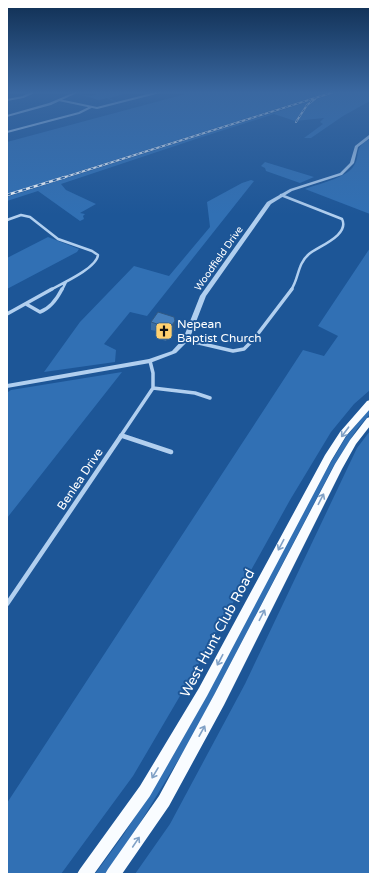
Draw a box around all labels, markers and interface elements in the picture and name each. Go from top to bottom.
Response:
street label: Woodfield Drive [192,224,246,293]
place label: Nepean Baptist Church [177,317,262,345]
church icon: Nepean Baptist Church [154,321,174,341]
one-way arrow [341,427,349,438]
street label: Benlea Drive [54,445,106,513]
one-way arrow [318,494,325,506]
one-way arrow [277,539,284,551]
street label: West Hunt Club Road [176,566,258,700]
one-way arrow [259,610,266,622]
one-way arrow [216,654,223,666]
one-way arrow [199,725,207,737]
one-way arrow [151,767,159,779]
one-way arrow [132,837,140,848]

